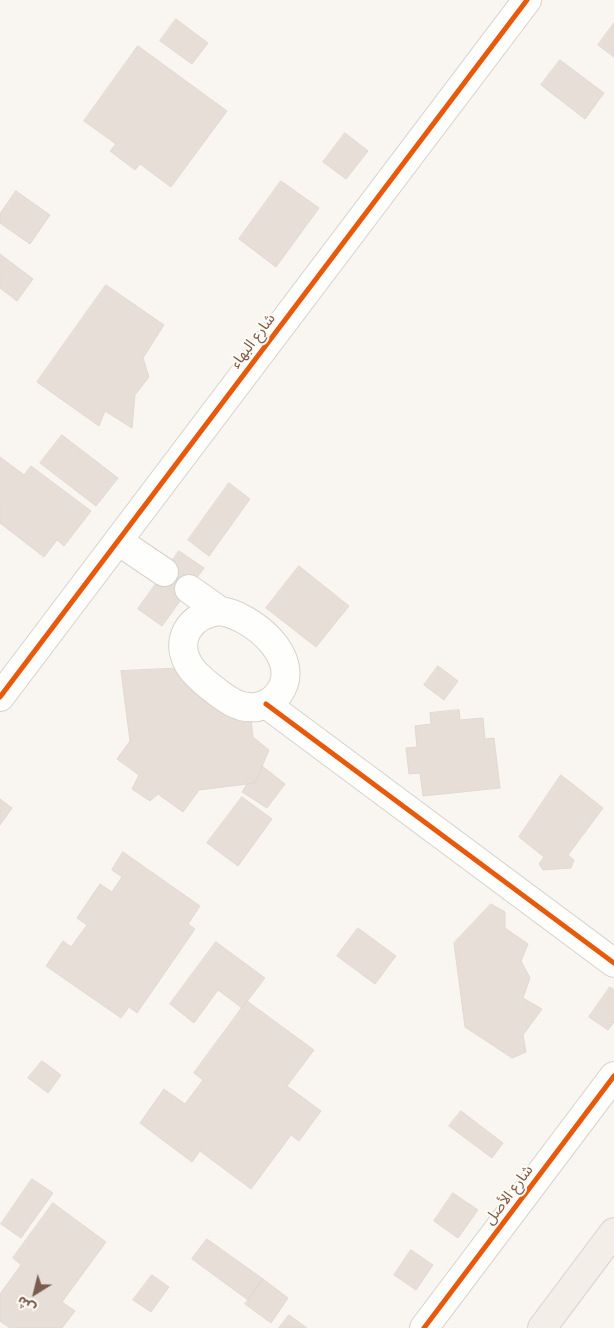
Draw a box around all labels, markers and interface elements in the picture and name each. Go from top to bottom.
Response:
street label: شارع البهاء [227,310,279,372]
street label: شارع الأصل [481,1162,537,1228]
north arrow [10,1268,60,1318]
text: ش [13,1292,39,1319]

